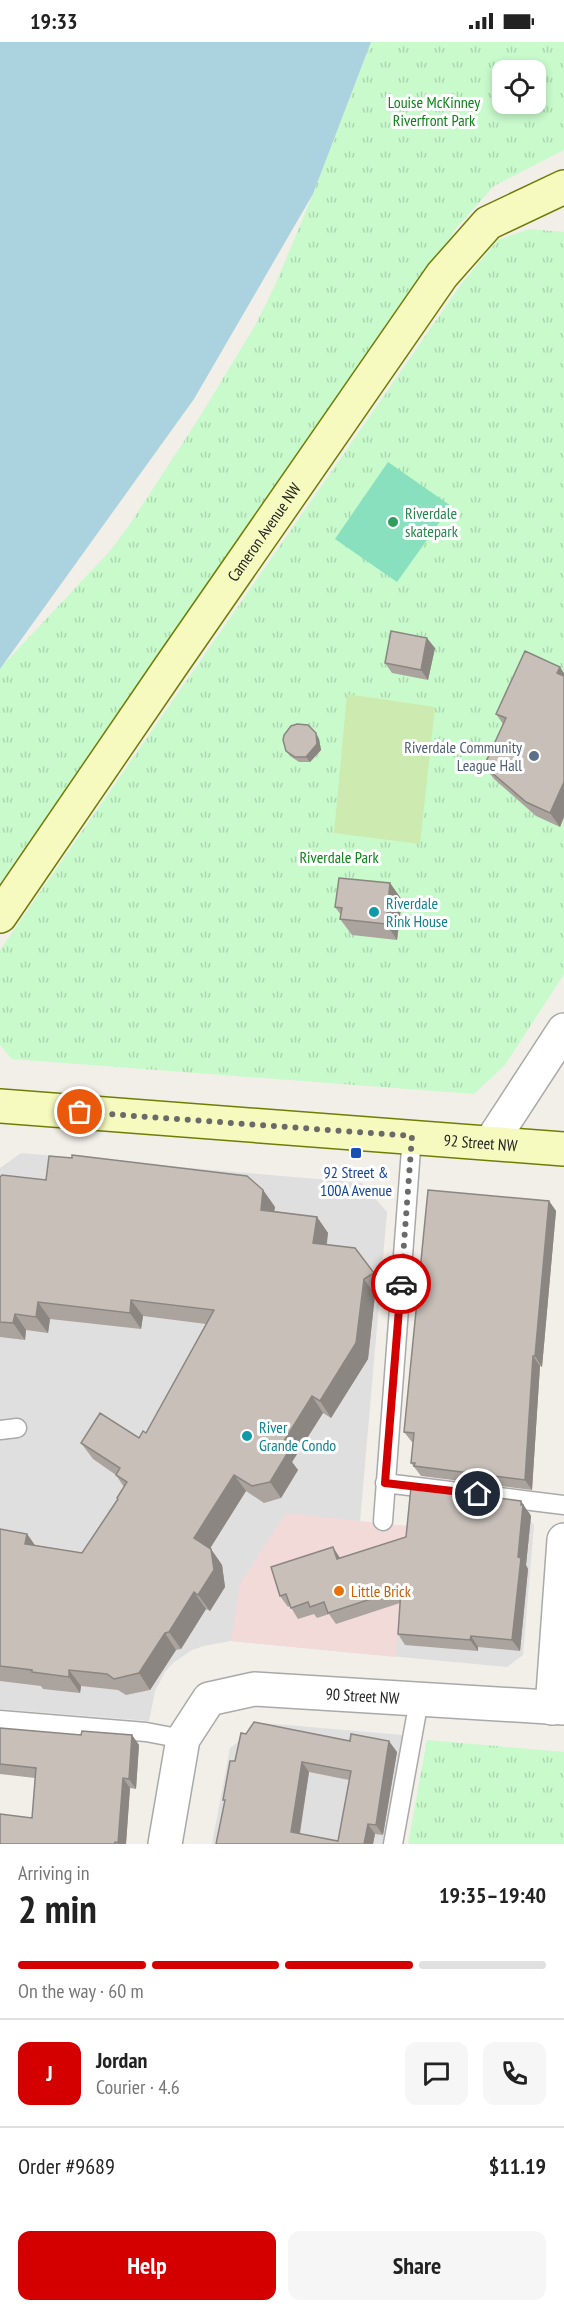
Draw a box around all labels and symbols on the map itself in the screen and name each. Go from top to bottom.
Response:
park label: Louise McKinney Riverfront Park [388,92,480,130]
street label: Cameron Avenue NW [223,479,305,585]
place label: Riverdale skatepark [405,503,459,541]
marker: Riverdale skatepark [386,515,400,529]
place label: Riverdale Community League Hall [404,737,522,775]
marker: Riverdale Community League Hall [527,749,541,763]
park label: Riverdale Park [299,847,379,867]
place label: Riverdale Rink House [386,893,448,931]
marker: Riverdale Rink House [367,905,381,919]
pin [54,1086,105,1137]
street label: 92 Street NW [443,1130,518,1155]
marker: 92 Street & 100A Avenue [349,1146,363,1160]
place label: 92 Street & 100A Avenue [320,1162,392,1200]
courier [371,1254,431,1314]
place label: River Grande Condo [259,1417,336,1455]
marker: River Grande Condo [240,1429,254,1443]
pin [452,1468,503,1519]
place label: Little Brick [351,1581,412,1601]
marker: Little Brick [332,1584,346,1598]
street label: 90 Street NW [325,1683,400,1708]

